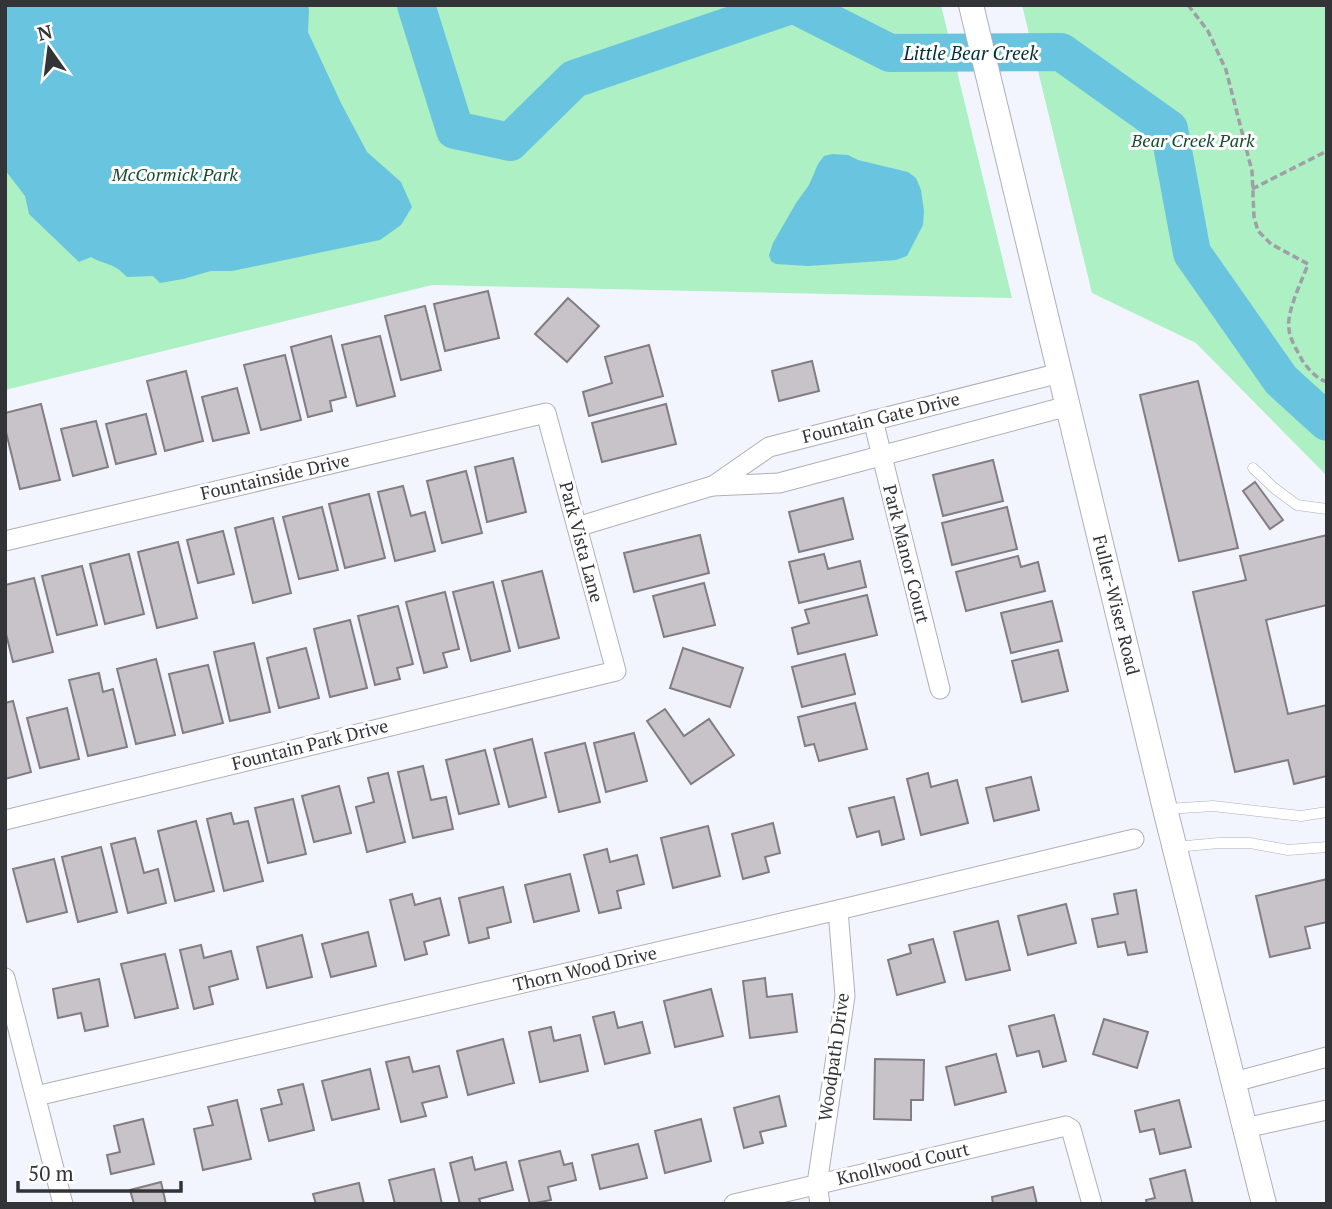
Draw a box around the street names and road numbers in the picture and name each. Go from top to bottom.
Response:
street label: Fountain Gate Drive [799,386,962,448]
street label: Fountainside Drive [198,447,352,505]
street label: Park Vista Lane [554,479,610,605]
street label: Park Manor Court [878,482,936,626]
street label: Fuller-Wiser Road [1088,532,1146,677]
street label: Fountain Park Drive [229,713,390,775]
street label: Thorn Wood Drive [511,940,659,996]
street label: Woodpath Drive [812,991,854,1123]
street label: Knollwood Court [834,1136,972,1190]

